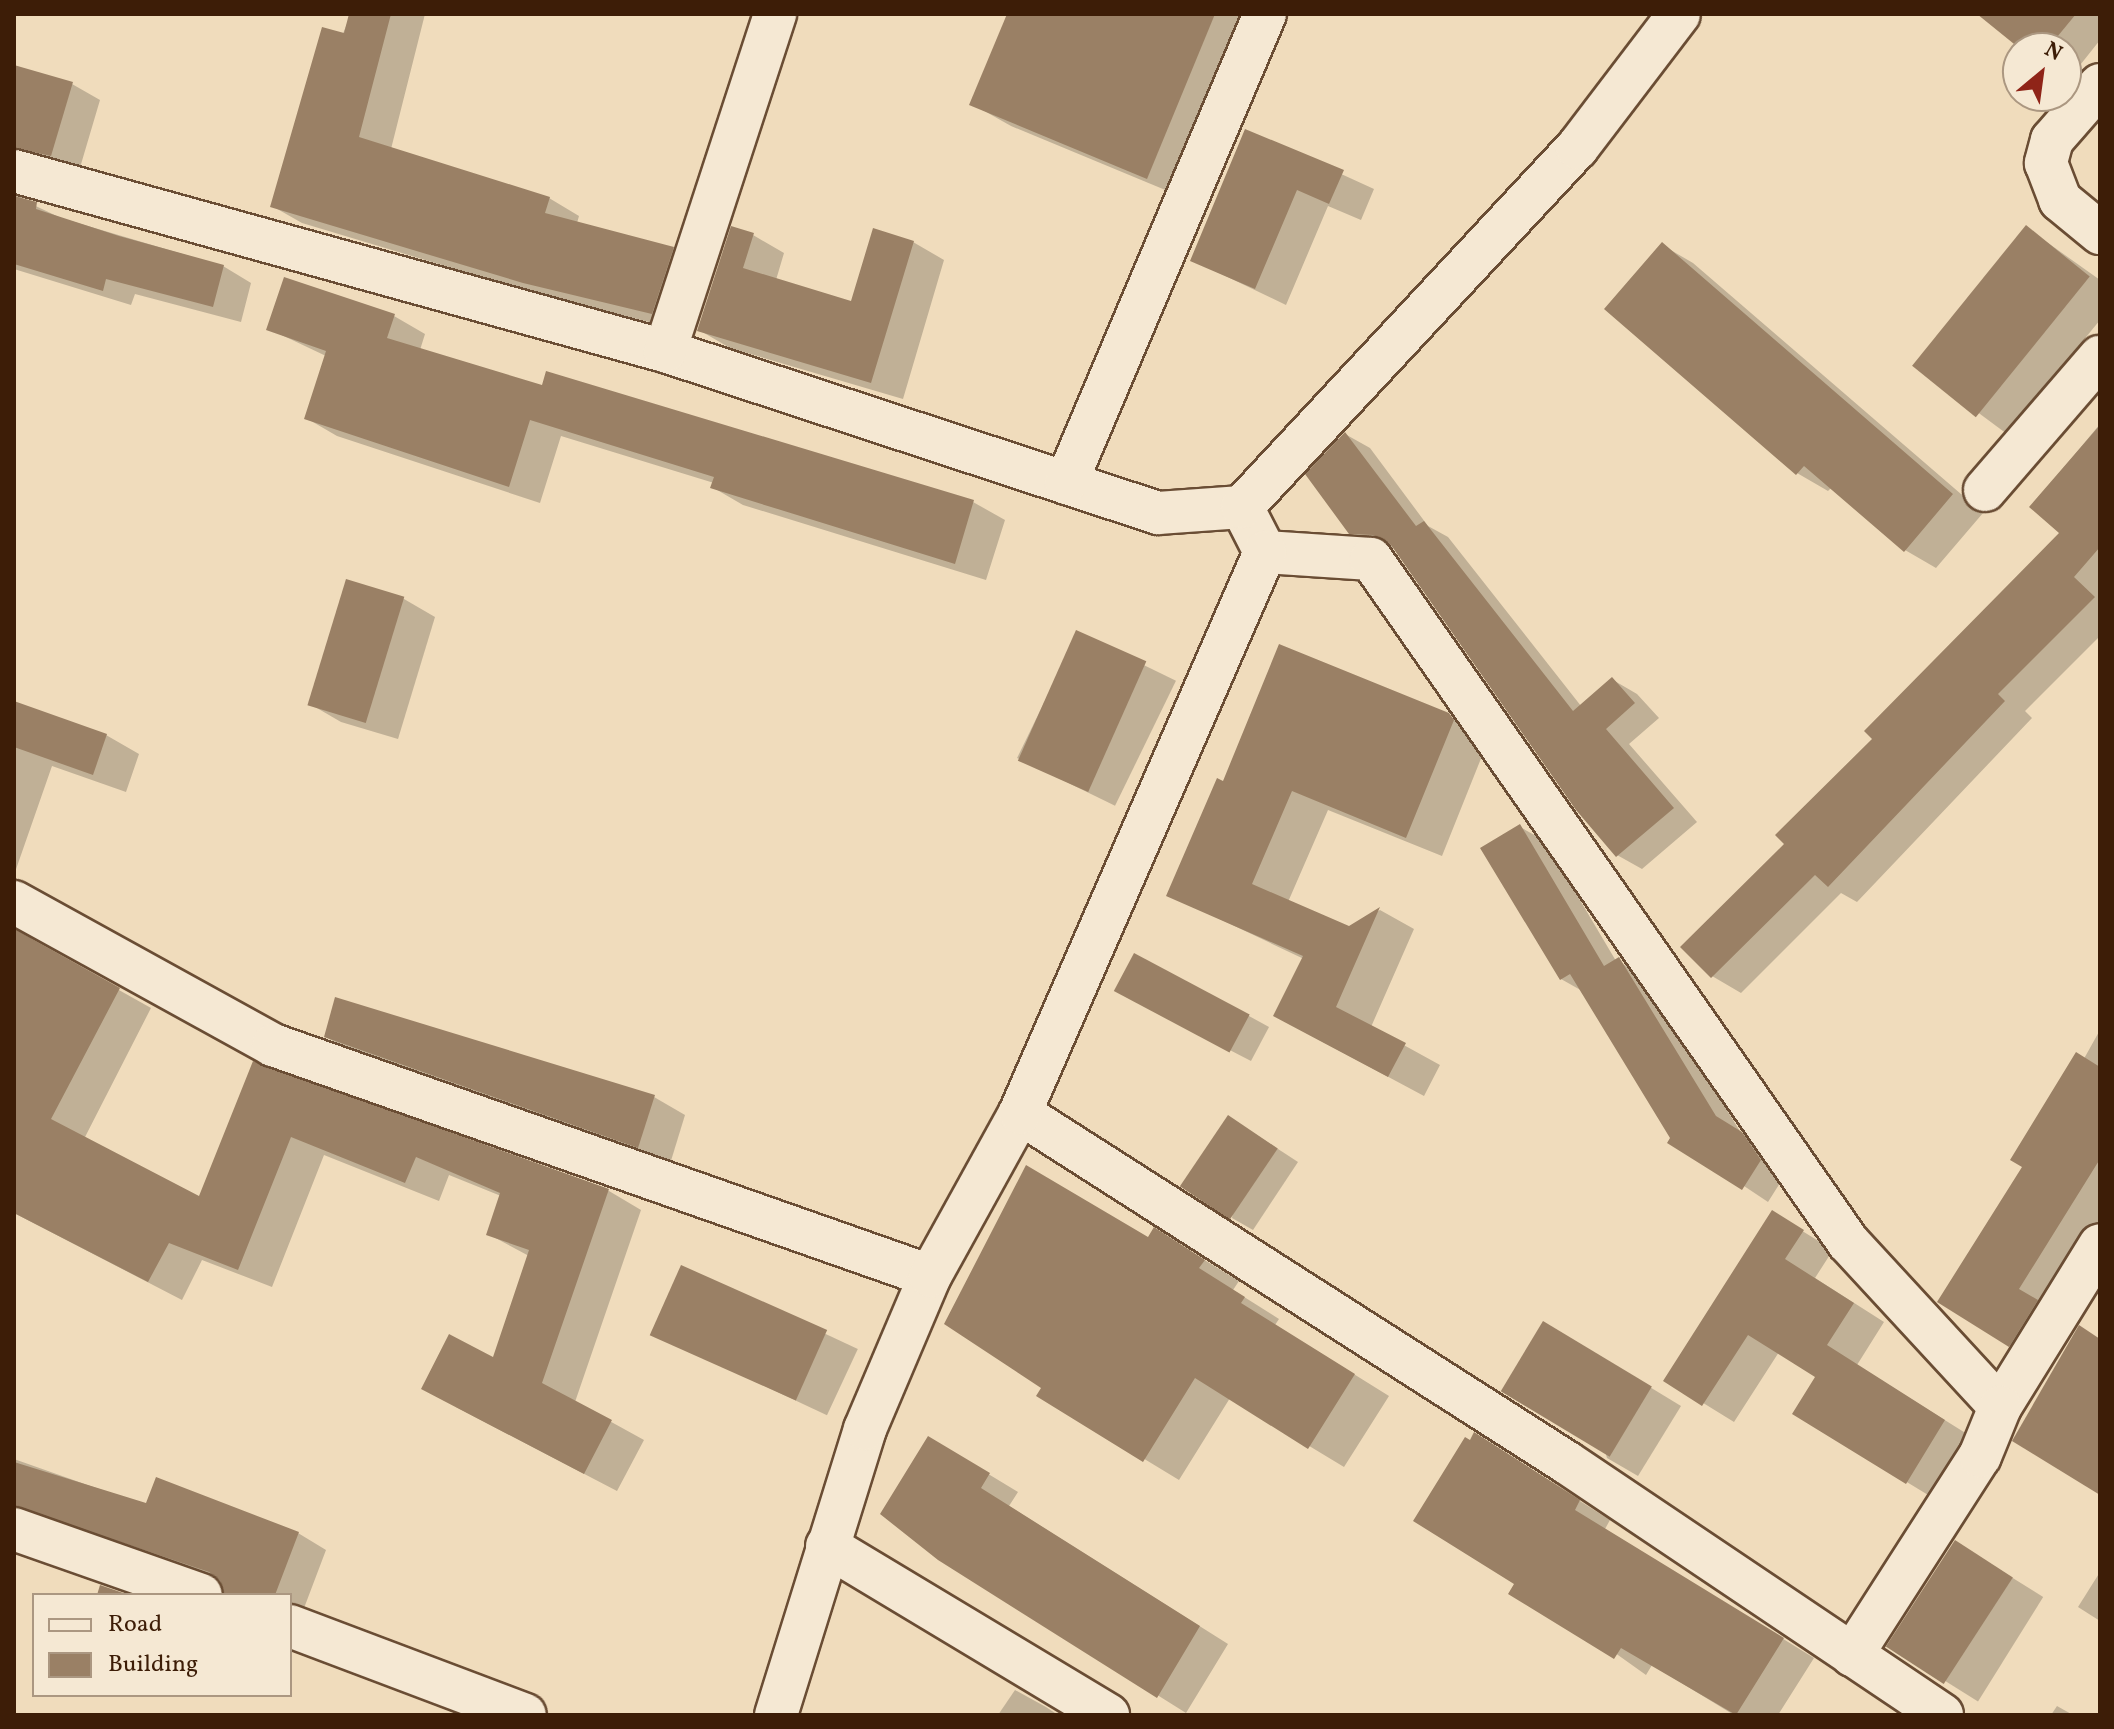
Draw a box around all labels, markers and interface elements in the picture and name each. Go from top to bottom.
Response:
north arrow [2002,32,2082,112]
text: N [2038,35,2067,70]
legend [32,1593,292,1697]
text: Road [108,1608,162,1642]
text: Building [108,1648,198,1682]

